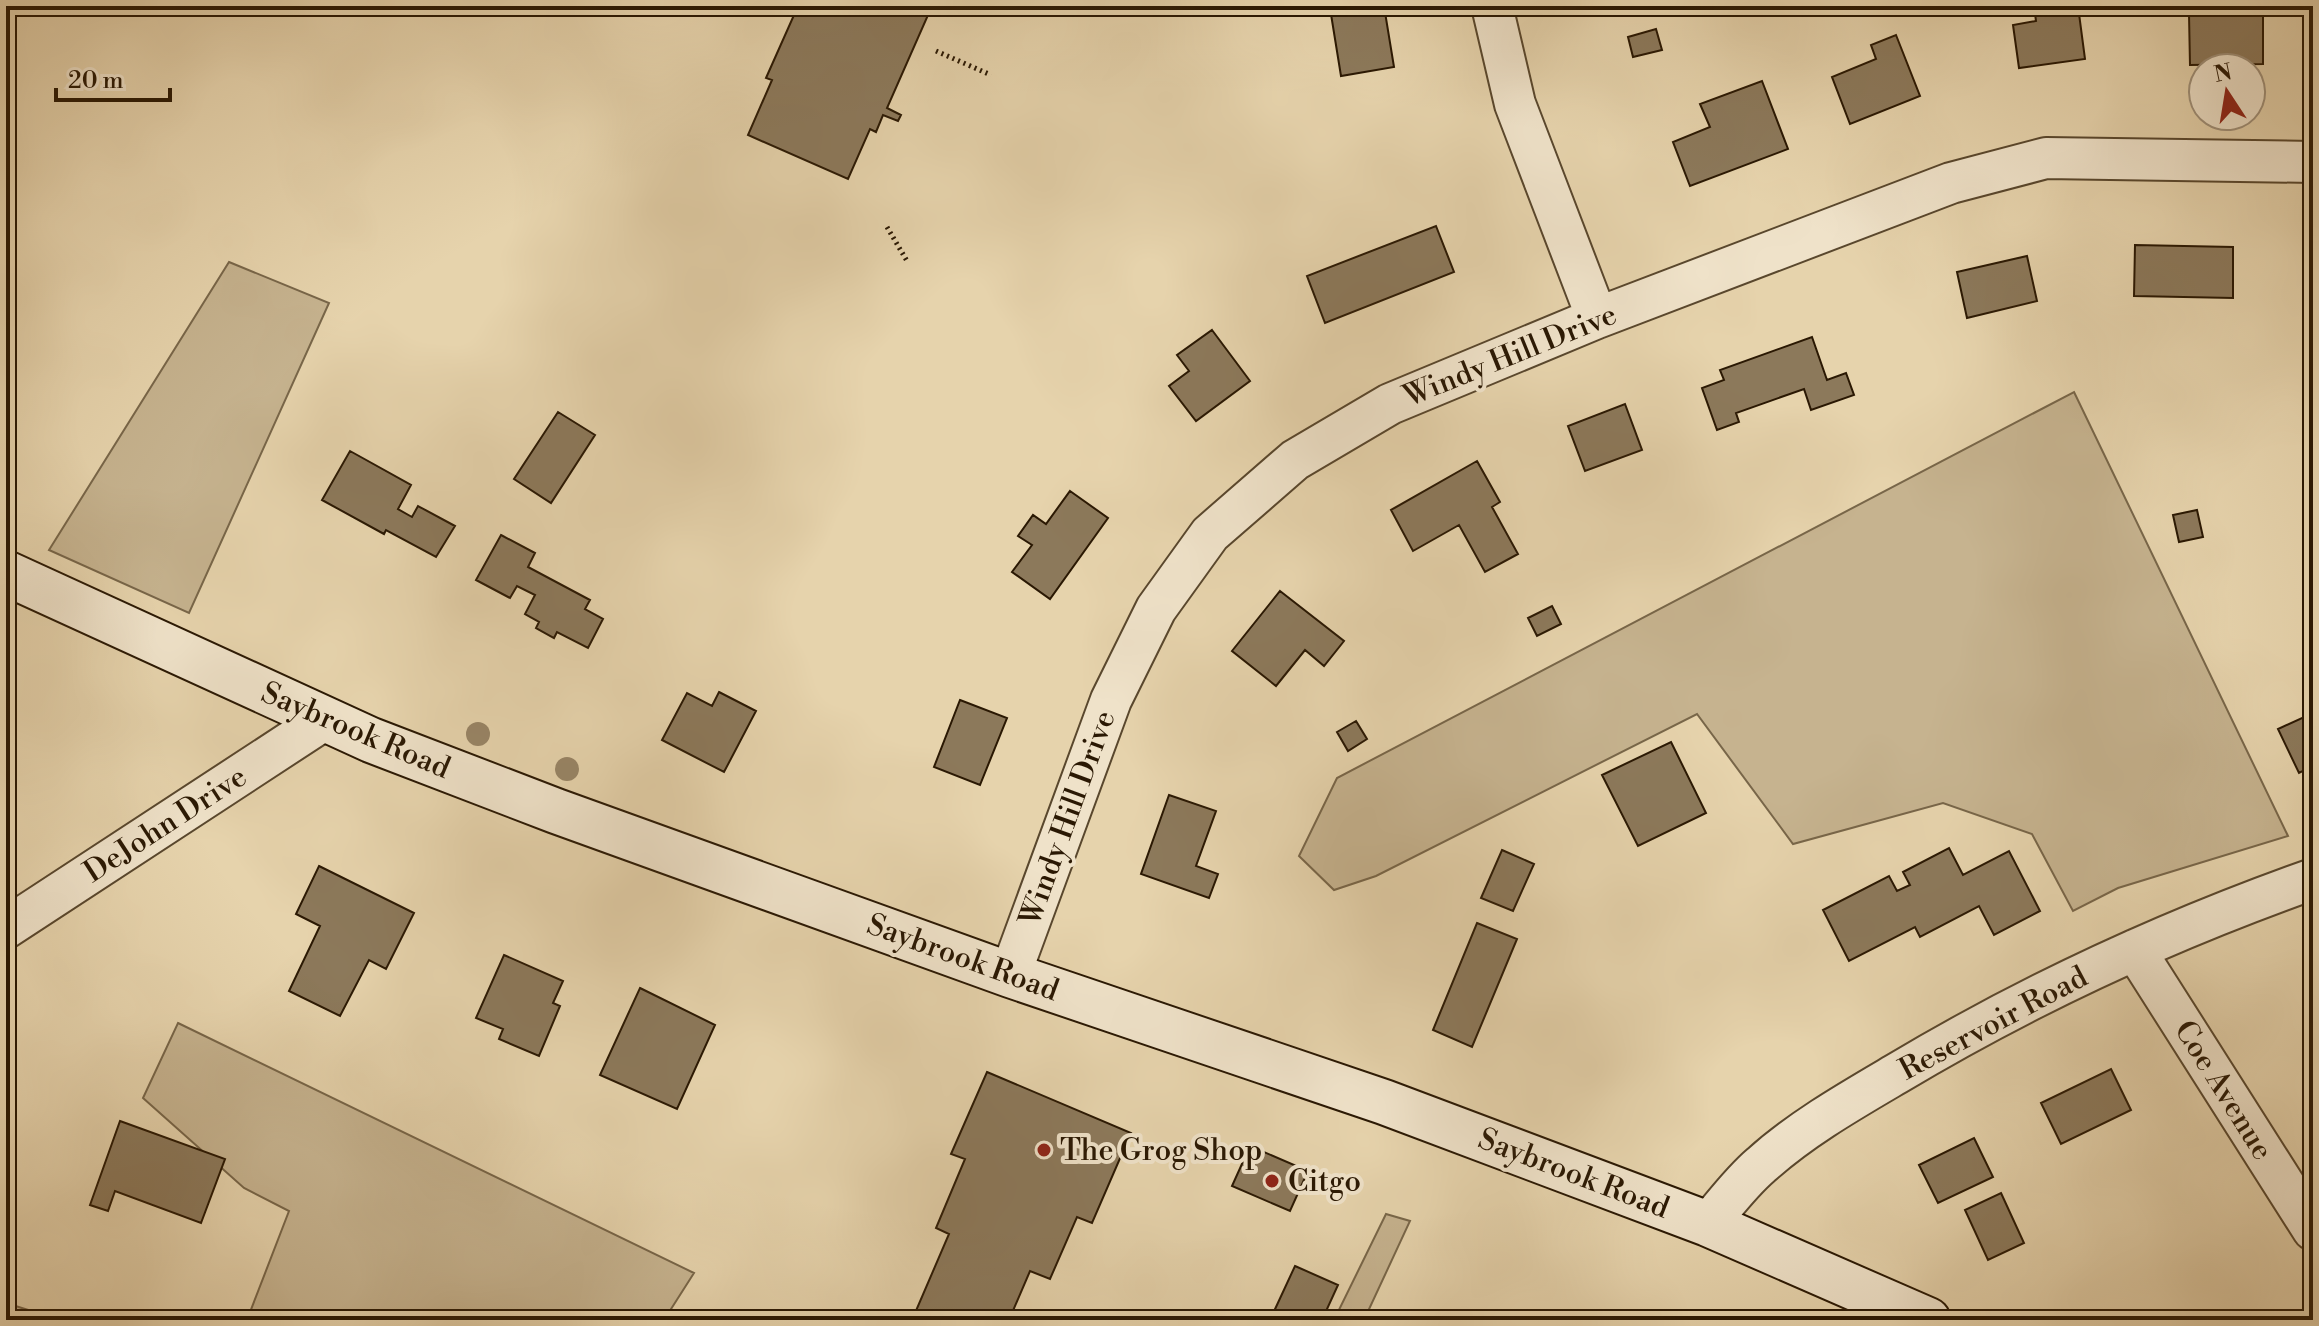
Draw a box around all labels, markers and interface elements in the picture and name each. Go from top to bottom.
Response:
scale bar [56,52,170,102]
north arrow [2187,52,2267,132]
text: N [2212,59,2235,89]
text: 20 m [68,66,124,96]
street label: Windy Hill Drive [1397,296,1622,416]
street label: Saybrook Road [255,674,456,788]
street label: Windy Hill Drive [1011,706,1124,932]
street label: DeJohn Drive [77,758,254,892]
street label: Saybrook Road [861,906,1064,1010]
street label: Reservoir Road [1893,958,2094,1089]
street label: Coe Avenue [2165,1014,2281,1167]
street label: Saybrook Road [1473,1120,1675,1228]
place label: The Grog Shop [1060,1132,1262,1170]
marker: The Grog Shop [1035,1141,1053,1159]
place label: Citgo [1288,1163,1361,1201]
marker: Citgo [1263,1172,1281,1190]

